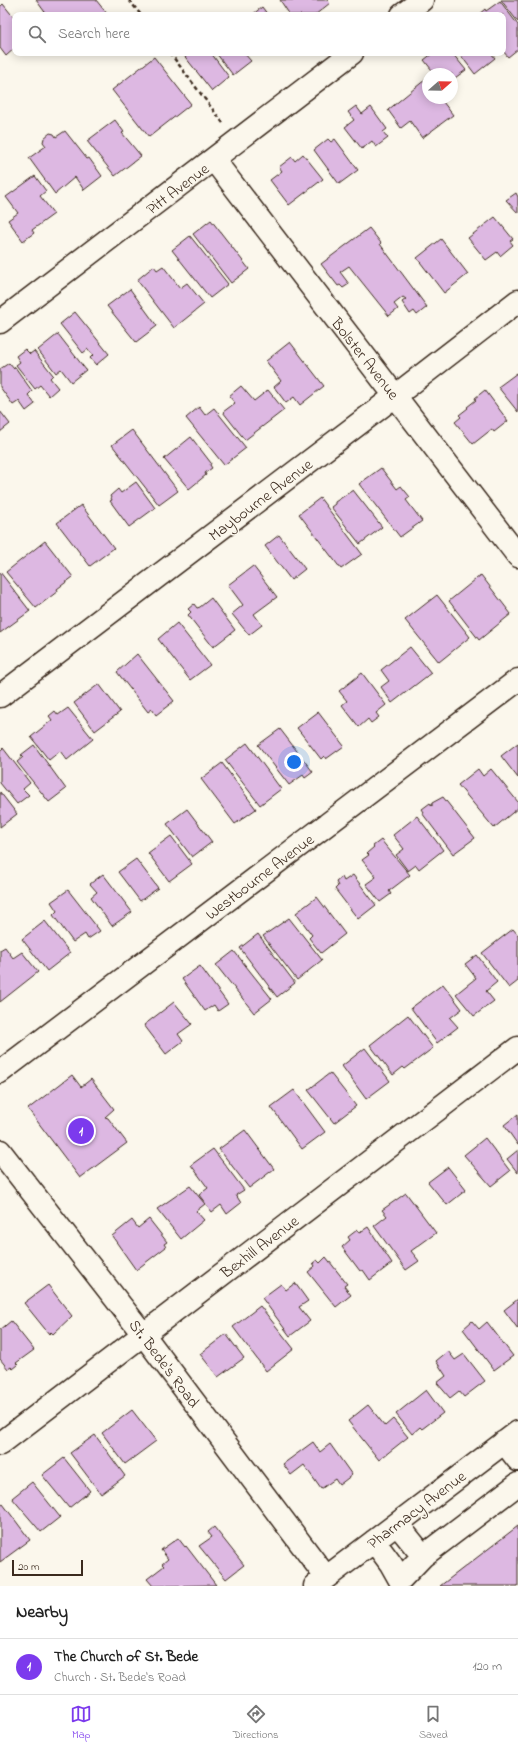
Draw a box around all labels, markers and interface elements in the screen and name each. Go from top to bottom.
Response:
search box [12,12,506,56]
icon: search [26,23,48,45]
text: Search here [58,23,130,45]
north arrow [422,68,458,104]
street label: Pitt Avenue [142,157,216,221]
street label: Bolster Avenue [324,312,405,406]
street label: Maybourne Avenue [204,453,319,548]
your location [284,752,304,772]
street label: Westbourne Avenue [201,828,320,927]
pin: 1 [68,1116,94,1146]
street label: Bexhill Avenue [215,1210,305,1286]
street label: St. Bede's Road [122,1315,205,1414]
street label: Pharmacy Avenue [363,1465,472,1556]
scale bar [12,1558,83,1577]
text: 20 m [18,1559,40,1575]
text: Nearby [16,1600,68,1625]
text: The Church of St. Bede [54,1646,198,1668]
text: 1 [27,1657,31,1676]
text: 120 m [472,1657,502,1676]
text: Church · St. Bede's Road [54,1668,186,1687]
tab: Map [70,1703,92,1743]
tab: Directions [233,1703,279,1743]
tab: Saved [419,1703,448,1743]

